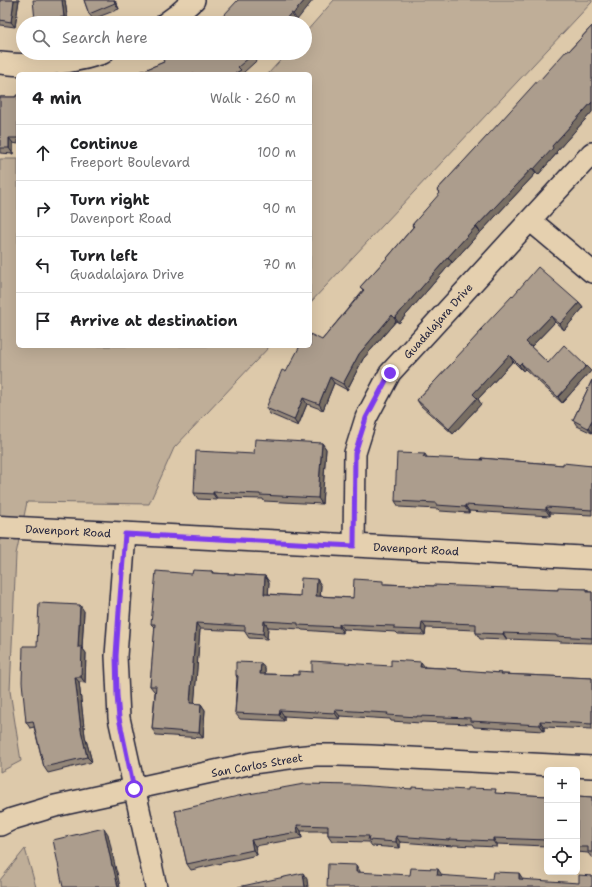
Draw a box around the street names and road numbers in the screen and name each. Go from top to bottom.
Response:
street label: Guadalajara Drive [400,280,476,362]
street label: Davenport Road [25,522,111,541]
street label: Davenport Road [373,540,459,559]
street label: San Carlos Street [210,750,304,781]

